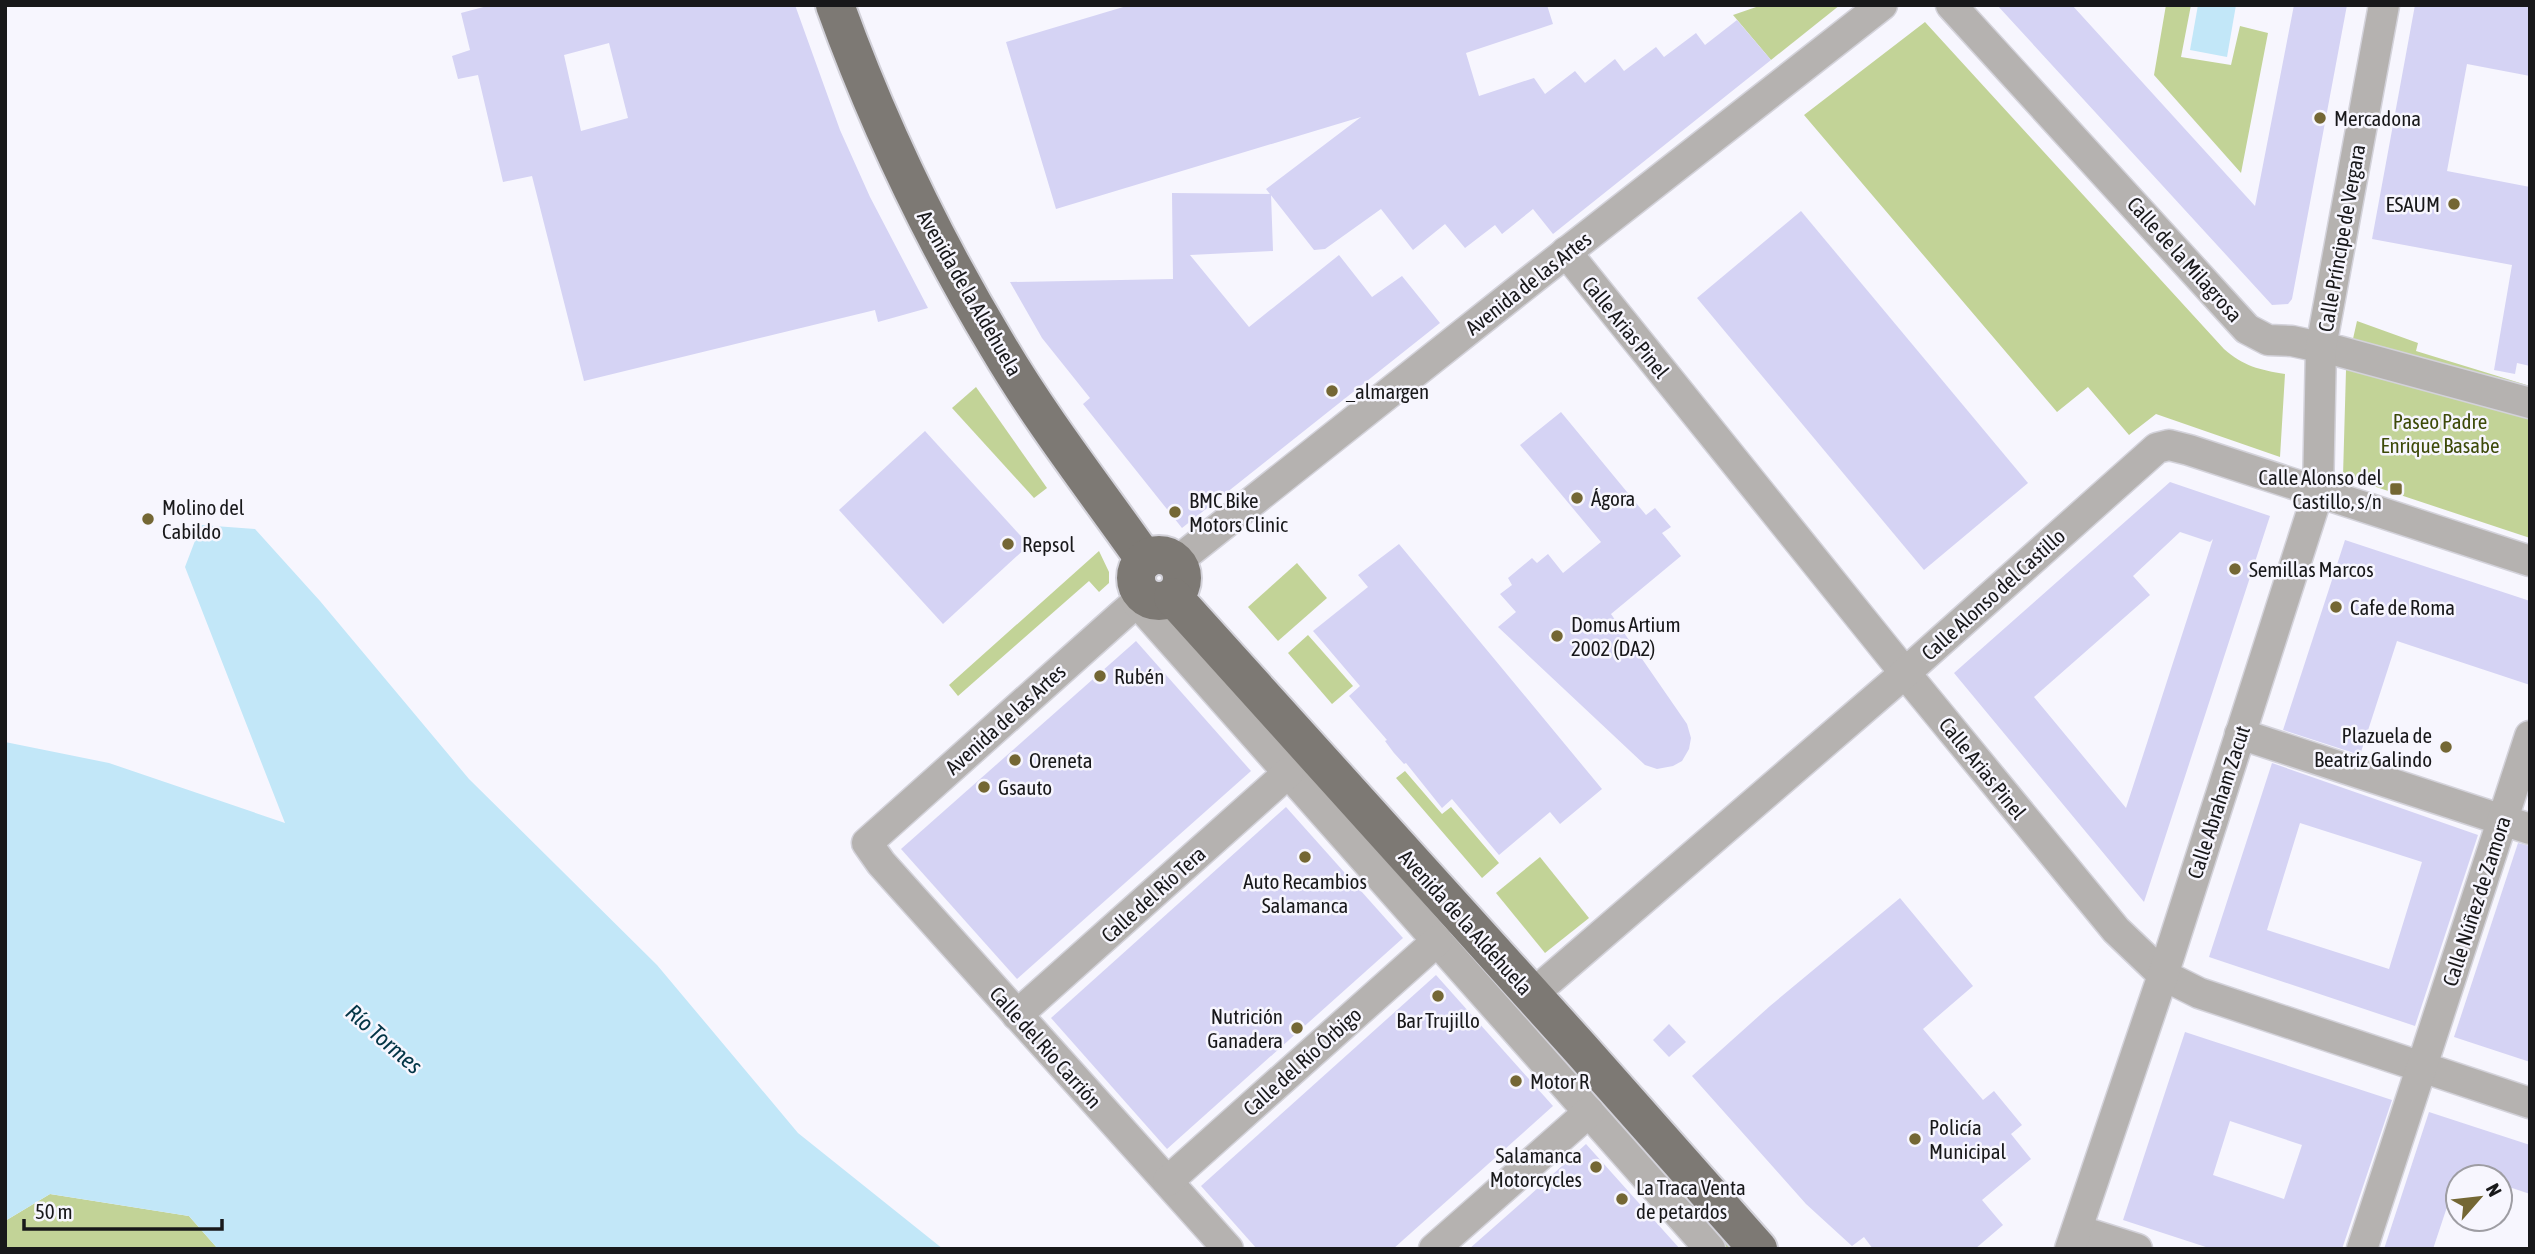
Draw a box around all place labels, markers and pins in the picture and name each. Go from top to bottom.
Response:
place label: Mercadona [2334,106,2421,130]
marker: Mercadona [2312,110,2328,126]
place label: ESAUM [2385,192,2440,216]
marker: ESAUM [2446,196,2462,212]
place label: _almargen [1345,379,1429,403]
marker: _almargen [1324,383,1340,399]
place label: Calle Alonso del Castillo, s/n [2259,465,2382,513]
marker: Calle Alonso del Castillo, s/n [2388,481,2404,497]
place label: Ágora [1591,486,1635,510]
place label: BMC Bike Motors Clinic [1189,488,1288,536]
marker: Ágora [1569,490,1585,506]
place label: Molino del Cabildo [162,495,245,543]
marker: BMC Bike Motors Clinic [1167,504,1183,520]
marker: Molino del Cabildo [140,511,156,527]
place label: Repsol [1022,532,1075,556]
marker: Repsol [1000,536,1016,552]
place label: Semillas Marcos [2249,557,2374,581]
marker: Semillas Marcos [2227,561,2243,577]
place label: Cafe de Roma [2350,595,2455,619]
marker: Cafe de Roma [2328,599,2344,615]
place label: Domus Artium 2002 (DA2) [1571,612,1681,660]
marker: Domus Artium 2002 (DA2) [1549,628,1565,644]
place label: Rubén [1114,664,1164,688]
marker: Rubén [1092,668,1108,684]
place label: Plazuela de Beatriz Galindo [2314,723,2432,771]
marker: Plazuela de Beatriz Galindo [2438,739,2454,755]
place label: Oreneta [1029,748,1093,772]
marker: Oreneta [1007,752,1023,768]
place label: Gsauto [998,775,1052,799]
marker: Gsauto [976,779,992,795]
marker: Auto Recambios Salamanca [1297,849,1313,865]
place label: Auto Recambios Salamanca [1243,869,1367,917]
marker: Bar Trujillo [1430,988,1446,1004]
place label: Nutrición Ganadera [1207,1004,1283,1052]
place label: Bar Trujillo [1396,1008,1480,1032]
marker: Nutrición Ganadera [1289,1020,1305,1036]
place label: Motor R [1530,1069,1590,1093]
marker: Motor R [1508,1073,1524,1089]
place label: Policía Municipal [1929,1115,2007,1163]
marker: Policía Municipal [1907,1131,1923,1147]
place label: Salamanca Motorcycles [1490,1143,1582,1191]
marker: Salamanca Motorcycles [1588,1159,1604,1175]
place label: La Traca Venta de petardos [1636,1175,1746,1223]
marker: La Traca Venta de petardos [1614,1191,1630,1207]

